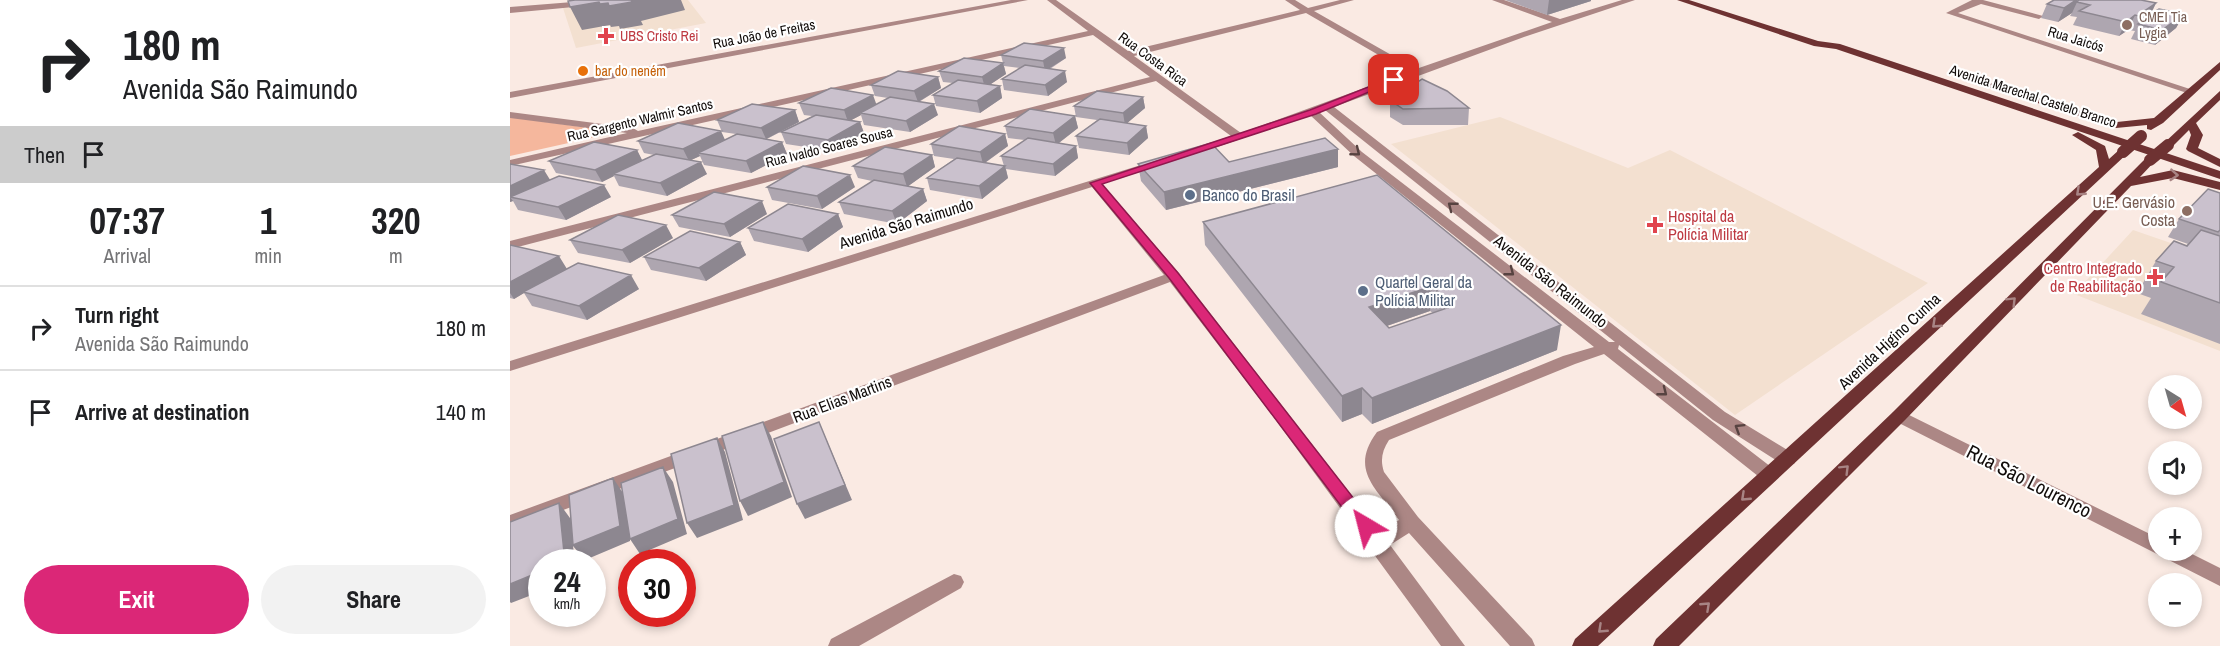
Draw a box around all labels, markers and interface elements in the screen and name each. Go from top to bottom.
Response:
place label: CMEI Tia Lygia [2139,8,2188,42]
street label: Rua João de Freitas [711,15,817,53]
text: 180 m [123,17,221,73]
marker: CMEI Tia Lygia [2120,18,2134,32]
street label: Rua Jaicós [2046,22,2106,56]
icon: right [24,24,102,102]
marker: UBS Cristo Rei [597,27,615,45]
place label: UBS Cristo Rei [620,27,698,45]
street label: Rua Costa Rica [1115,28,1192,90]
pin [1368,54,1419,105]
street label: Avenida Marechal Castelo Branco [1947,60,2119,131]
place label: bar do neném [595,62,666,80]
icon: arrive [1377,63,1410,96]
marker: bar do neném [576,64,590,78]
text: Avenida São Raimundo [123,71,358,107]
street label: Rua Sargento Walmir Santos [565,94,715,146]
street label: Rua Ivaldo Soares Sousa [764,122,895,171]
icon: arrive [77,138,110,171]
text: Then [24,140,65,170]
one-way arrow [1349,145,1360,156]
one-way arrow [2170,169,2179,182]
place label: Banco do Brasil [1202,184,1295,206]
one-way arrow [2076,184,2087,195]
marker: Banco do Brasil [1183,188,1197,202]
place label: U.E. Gervásio Costa [2093,191,2176,231]
street label: Avenida São Raimundo [835,192,976,254]
text: 07:37 [89,197,165,245]
text: 1 [260,197,276,245]
text: 320 [371,197,421,245]
one-way arrow [1448,202,1459,213]
marker: U.E. Gervásio Costa [2180,204,2194,218]
place label: Hospital da Polícia Militar [1668,205,1749,245]
marker: Hospital da Polícia Militar [1646,216,1664,234]
street label: Avenida São Raimundo [1489,229,1613,332]
text: Arrival [104,242,151,269]
text: min [254,242,282,269]
text: m [389,242,403,269]
place label: Centro Integrado de Reabilitação [2044,257,2142,297]
one-way arrow [1503,265,1514,276]
marker: Centro Integrado de Reabilitação [2146,268,2164,286]
place label: Quartel Geral da Polícia Militar [1375,271,1473,311]
marker: Quartel Geral da Polícia Militar [1356,284,1370,298]
street label: Avenida Higino Cunha [1832,287,1945,395]
one-way arrow [2005,298,2016,309]
text: Turn right [75,300,159,330]
icon: right [24,312,57,345]
text: 180 m [436,313,486,343]
one-way arrow [1933,317,1943,328]
text: Avenida São Raimundo [75,330,249,357]
street label: Rua Elias Martins [789,370,895,428]
north arrow [2148,375,2202,429]
map controls [2148,375,2202,627]
one-way arrow [1656,385,1667,396]
icon: arrive [24,396,57,429]
text: Arrive at destination [75,397,249,427]
text: 140 m [436,397,486,427]
one-way arrow [1735,424,1745,436]
street label: Rua São Lourenco [1962,437,2096,524]
button: sound [2148,441,2202,495]
one-way arrow [1839,465,1849,476]
one-way arrow [1742,490,1752,501]
position arrow [1334,494,1398,558]
button: + [2148,507,2202,561]
speed limit sign: 30 [618,549,696,627]
text: 24 [553,561,581,601]
button: Exit [24,565,249,634]
button: Share [261,565,486,634]
button: − [2148,573,2202,627]
text: km/h [554,593,580,614]
one-way arrow [1700,602,1710,613]
one-way arrow [1598,622,1609,633]

